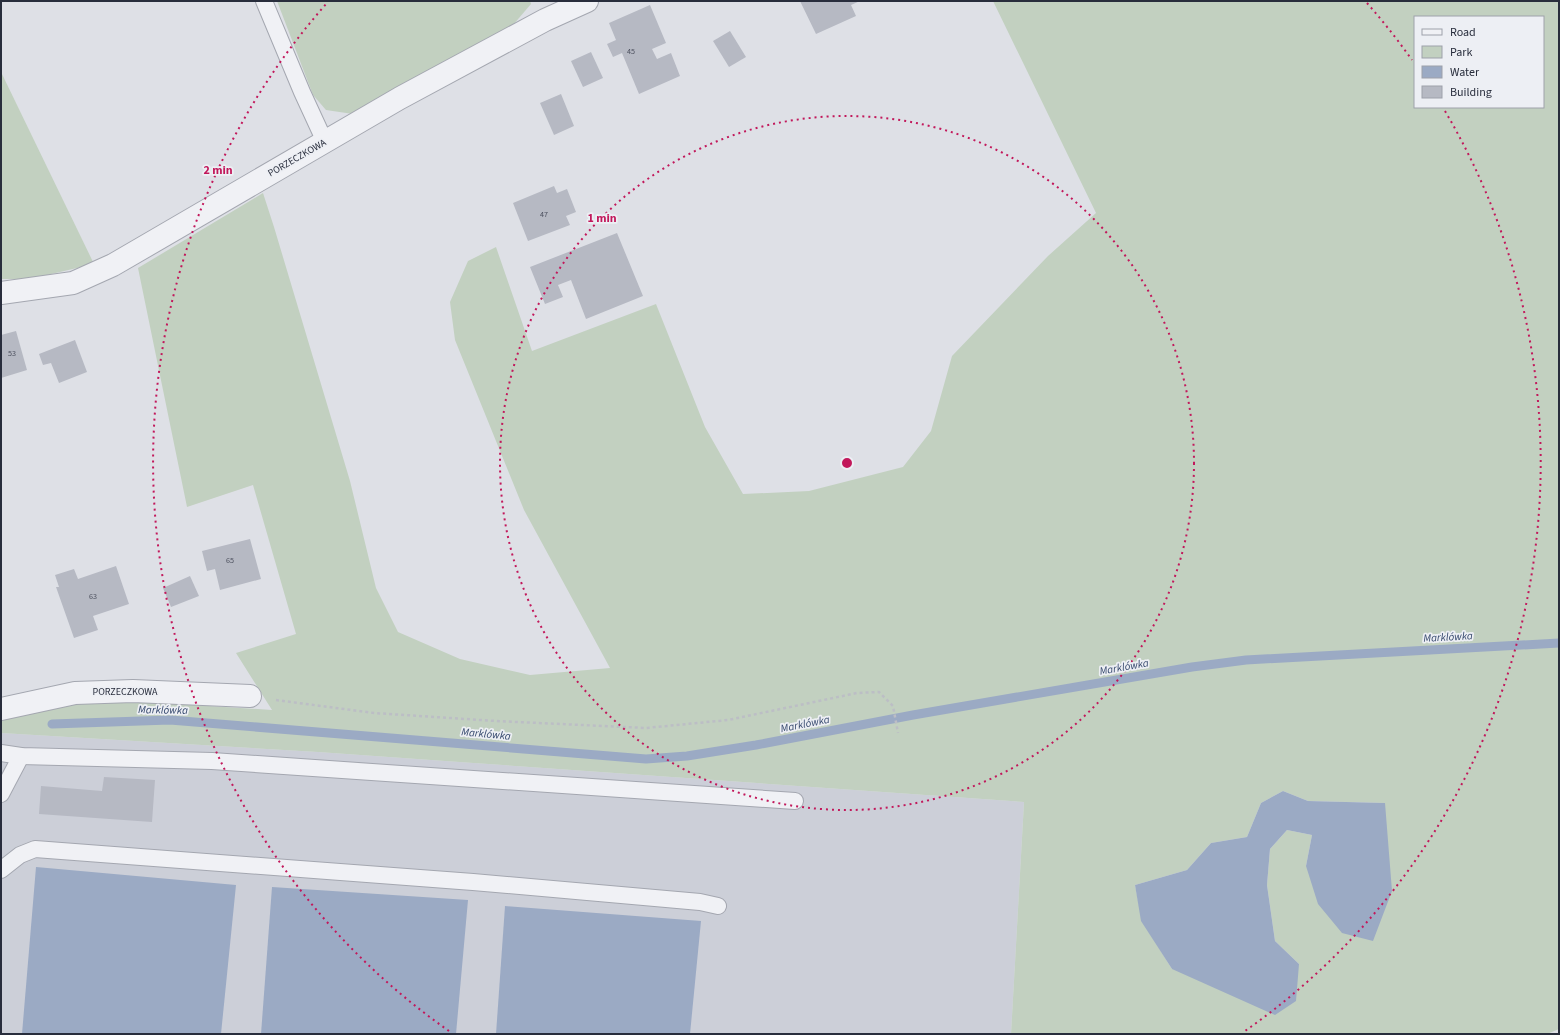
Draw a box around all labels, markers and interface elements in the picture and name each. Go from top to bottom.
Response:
legend [1414,16,1544,108]
text: Road [1450,24,1476,41]
text: Park [1450,44,1472,61]
house number: 45 [627,46,635,57]
text: Water [1450,64,1480,81]
text: Building [1450,84,1492,101]
street label: PORZECZKOWA [265,135,329,180]
text: 2 min [203,162,233,179]
house number: 47 [540,209,548,220]
text: 1 min [587,210,617,227]
house number: 53 [8,348,16,359]
centre of rings [840,456,854,470]
house number: 65 [226,555,234,566]
house number: 63 [89,591,97,602]
water label: Marklówka [1423,628,1473,646]
water label: Marklówka [1098,655,1150,679]
street label: PORZECZKOWA [92,685,158,699]
water label: Marklówka [138,702,188,718]
water label: Marklówka [779,712,831,736]
water label: Marklówka [461,724,511,744]

